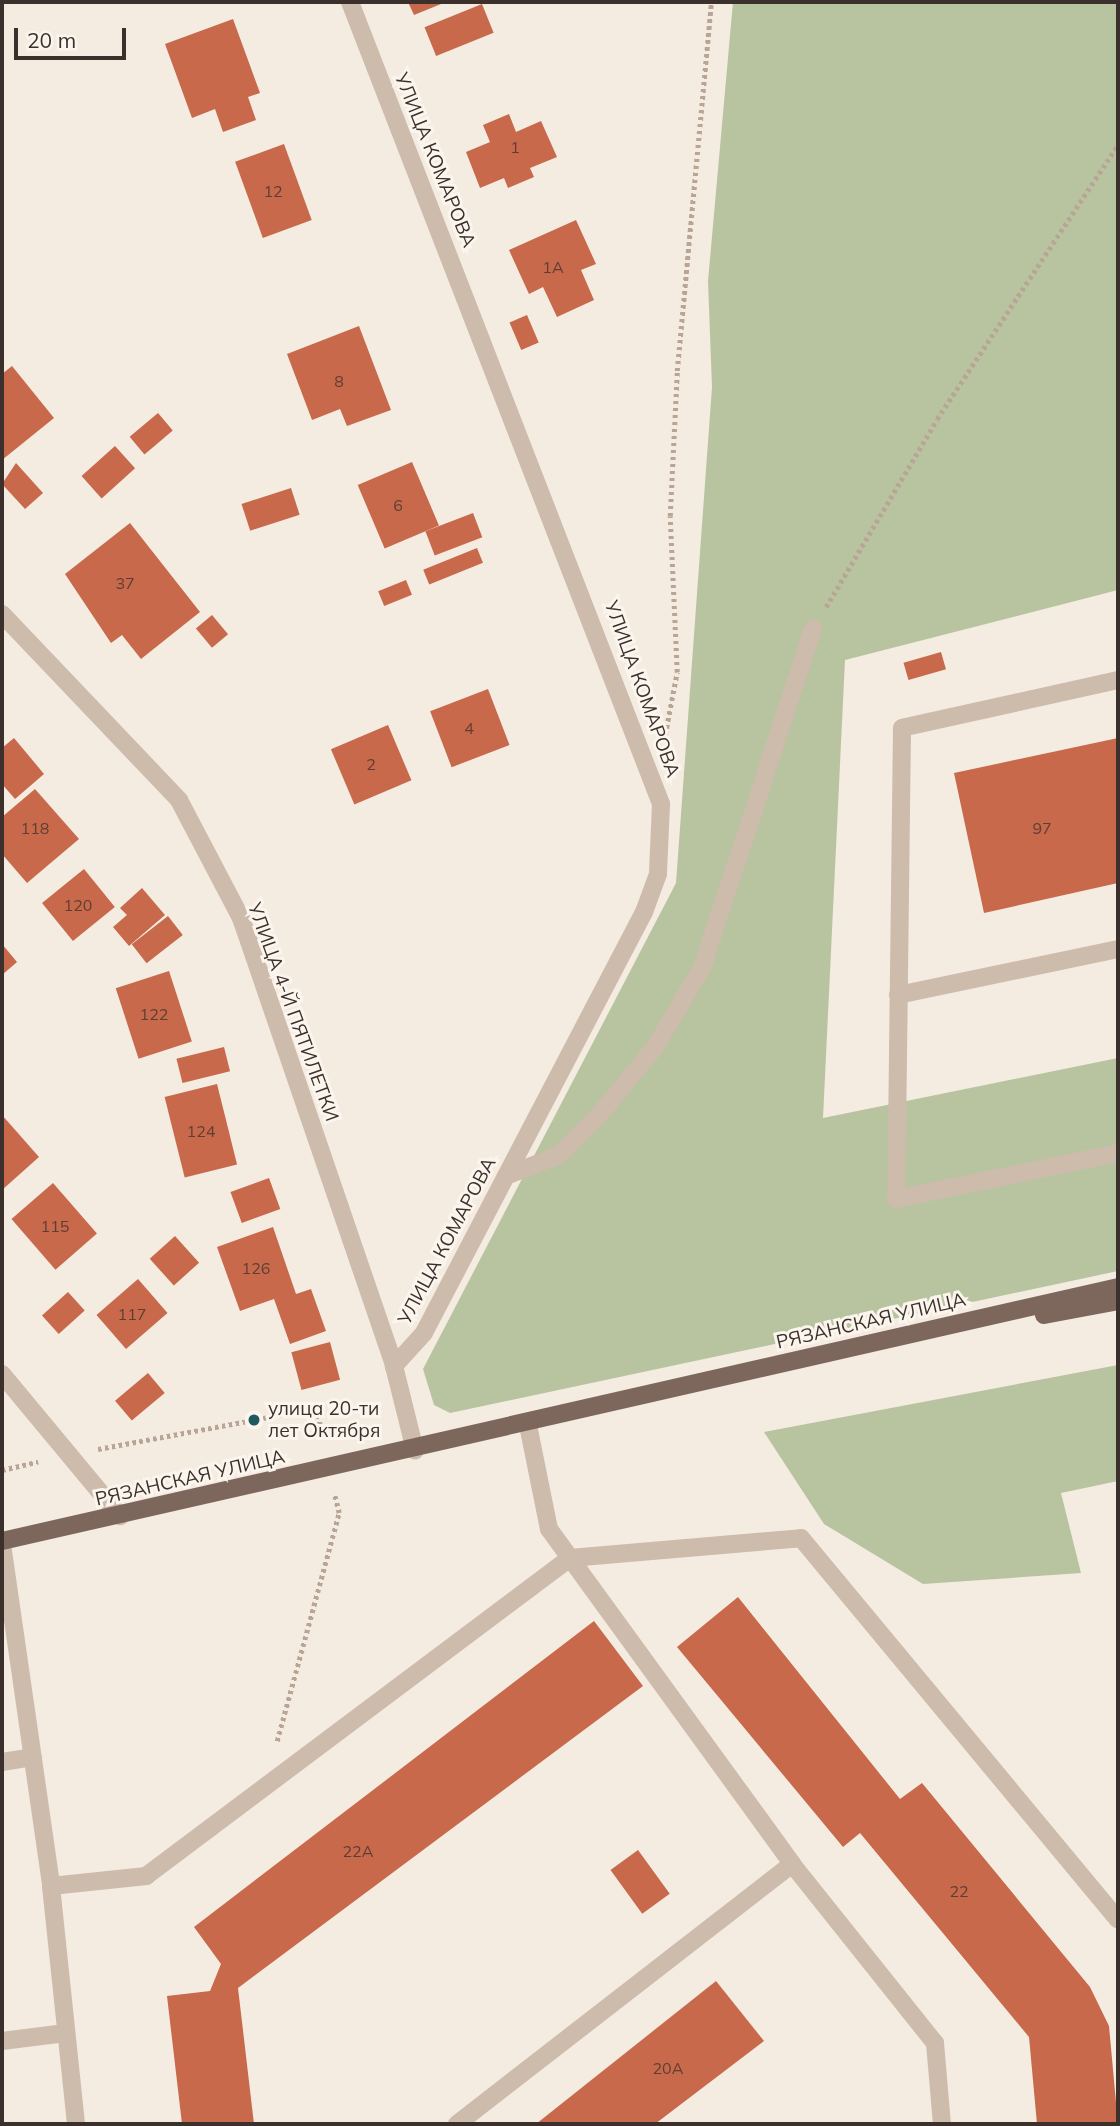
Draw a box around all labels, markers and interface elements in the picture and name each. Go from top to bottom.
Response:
scale bar [18,14,130,58]
text: 20 m [27,27,76,53]
street label: УЛИЦА КОМАРОВА [390,69,480,251]
house number: 1 [510,137,520,157]
house number: 12 [263,181,283,201]
house number: 1А [542,257,564,277]
house number: 8 [334,371,344,391]
house number: 6 [393,495,403,515]
house number: 37 [115,573,135,593]
street label: УЛИЦА КОМАРОВА [599,598,685,780]
house number: 4 [464,718,474,738]
house number: 2 [366,754,376,774]
house number: 118 [21,818,49,838]
house number: 97 [1032,818,1052,838]
house number: 120 [64,895,92,915]
street label: УЛИЦА 4-Й ПЯТИЛЕТКИ [243,900,343,1124]
house number: 122 [140,1004,168,1024]
house number: 124 [187,1121,215,1141]
street label: УЛИЦА КОМАРОВА [393,1153,501,1329]
house number: 115 [41,1216,69,1236]
house number: 126 [242,1258,270,1278]
street label: РЯЗАНСКАЯ УЛИЦА [774,1288,968,1354]
house number: 117 [118,1304,146,1324]
place label: улица 20-ти лет Октября [268,1398,380,1442]
marker: улица 20-ти лет Октября [246,1412,262,1428]
street label: РЯЗАНСКАЯ УЛИЦА [93,1445,287,1511]
house number: 22А [343,1841,373,1861]
house number: 22 [949,1881,969,1901]
house number: 20А [653,2058,683,2078]

